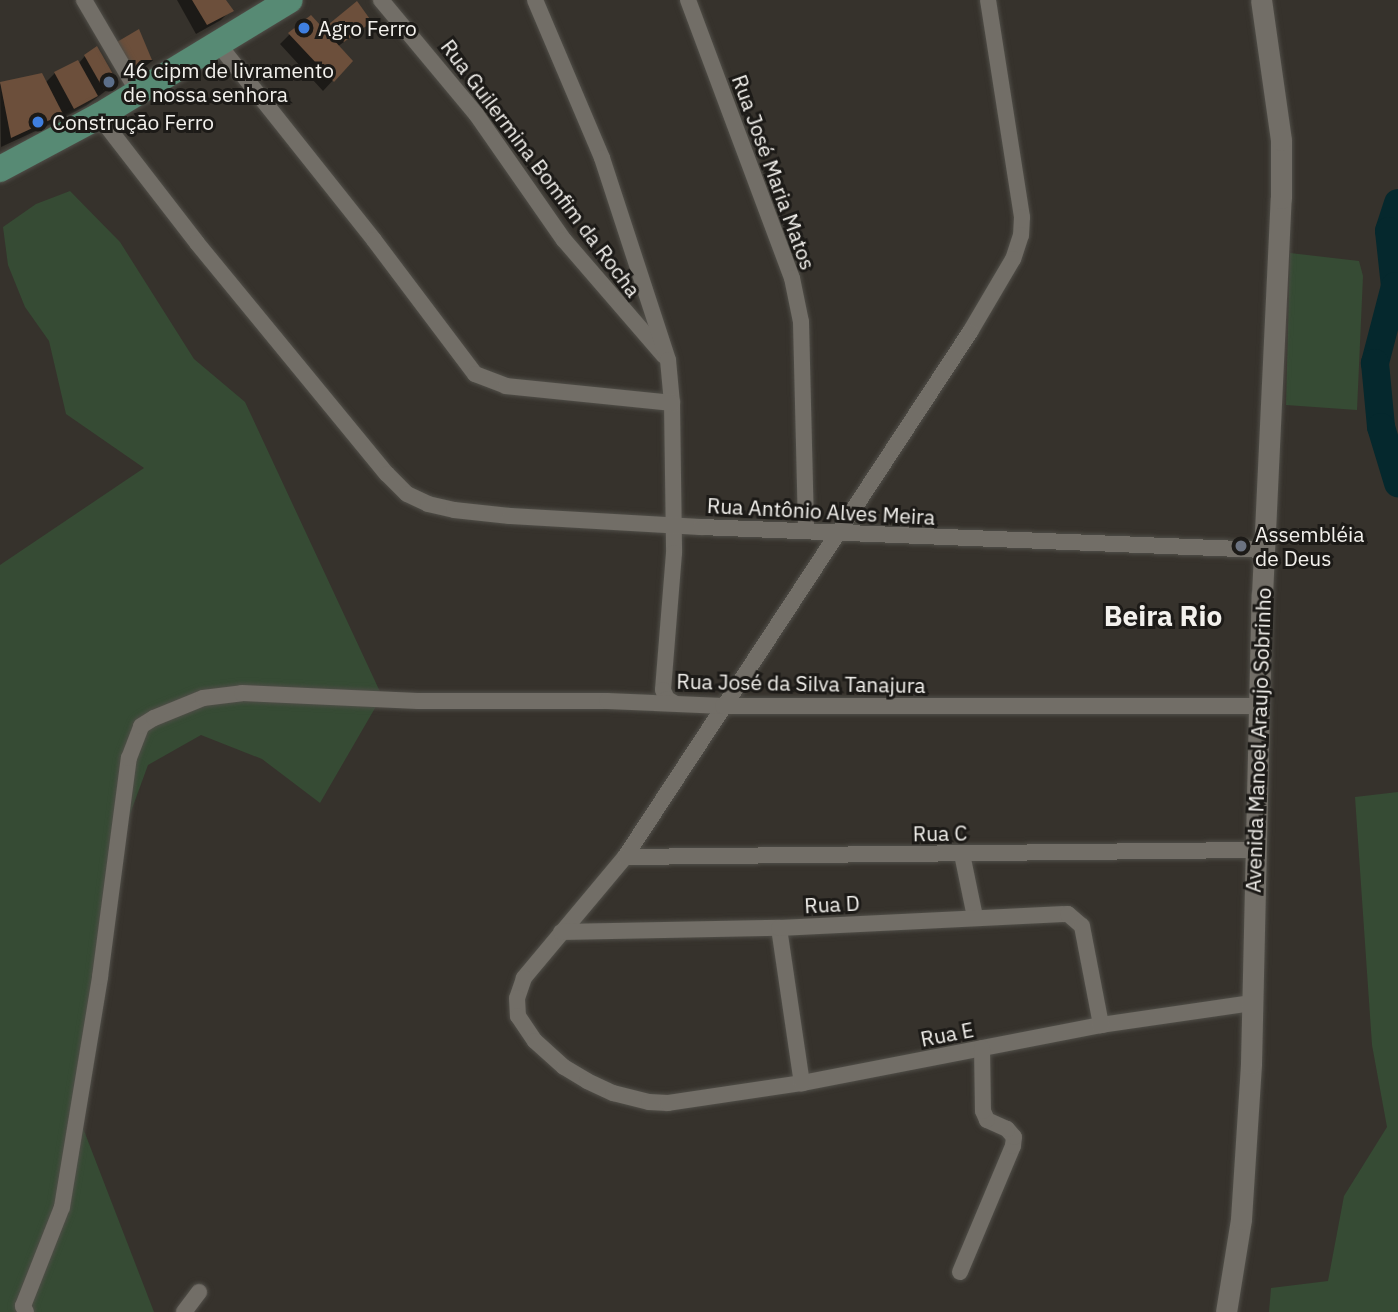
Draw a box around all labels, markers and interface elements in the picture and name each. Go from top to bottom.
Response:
place label: Agro Ferro [318,15,417,41]
marker: Agro Ferro [296,20,312,36]
street label: Rua Guilermina Bomfim da Rocha [436,34,646,302]
place label: 46 cipm de livramento de nossa senhora [123,57,334,107]
street label: Rua José Maria Matos [727,71,821,273]
marker: 46 cipm de livramento de nossa senhora [101,74,117,90]
place label: Construção Ferro [52,109,214,135]
marker: Construção Ferro [30,114,46,130]
street label: Rua Antônio Alves Meira [706,492,936,530]
place label: Assembléia de Deus [1255,521,1365,571]
marker: Assembléia de Deus [1233,538,1249,554]
street label: Avenida Manoel Araujo Sobrinho [1240,587,1276,893]
district label: Beira Rio [1104,599,1222,633]
street label: Rua José da Silva Tanajura [676,668,926,698]
street label: Rua C [912,820,968,846]
street label: Rua D [804,890,860,918]
street label: Rua E [918,1017,976,1051]

